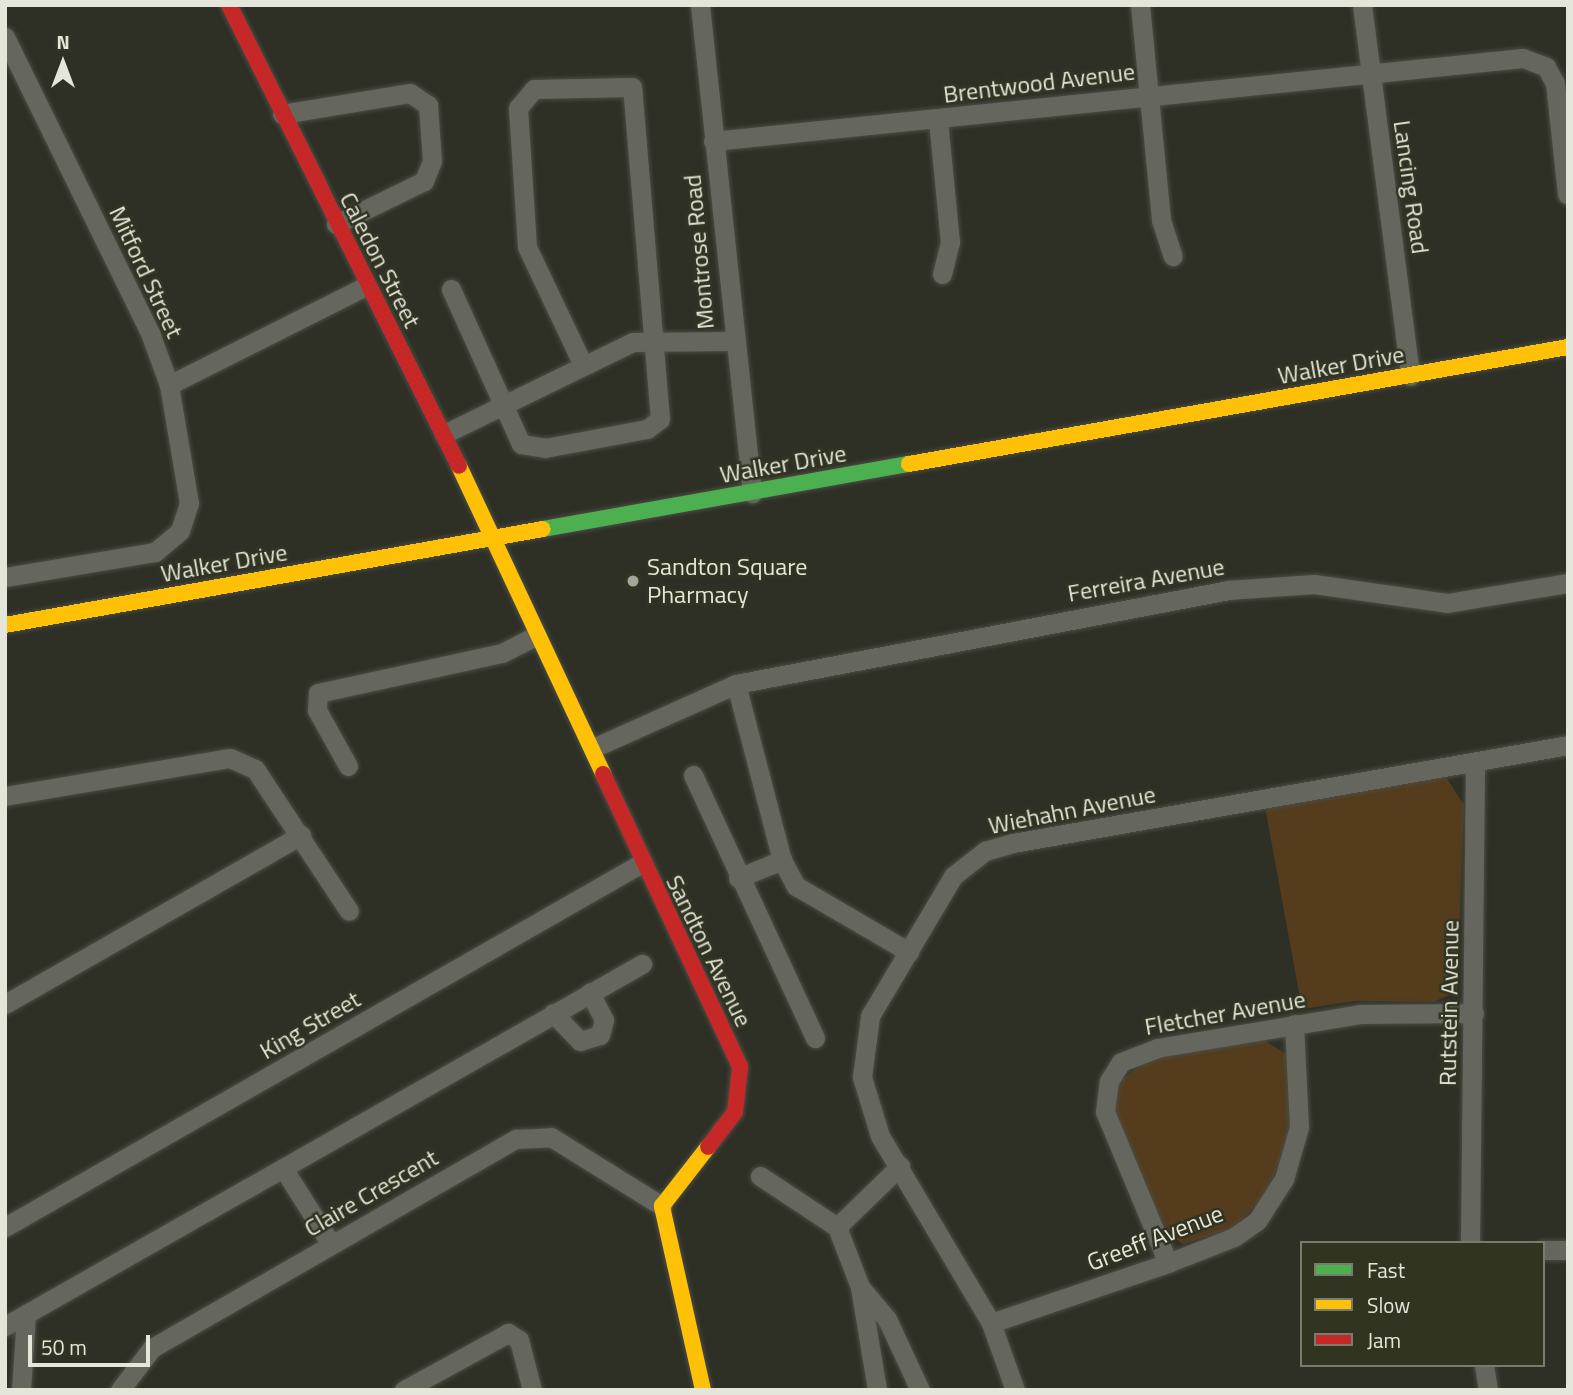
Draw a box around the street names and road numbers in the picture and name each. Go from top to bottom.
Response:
street label: Brentwood Avenue [942,57,1136,109]
street label: Lancing Road [1387,118,1435,256]
street label: Montrose Road [678,173,720,331]
street label: Caledon Street [334,187,426,333]
street label: Mitford Street [103,202,189,342]
street label: Walker Drive [1276,340,1406,390]
street label: Walker Drive [718,439,848,489]
street label: Walker Drive [159,538,289,588]
street label: Ferreira Avenue [1065,552,1227,608]
street label: Wiehahn Avenue [986,780,1158,840]
street label: Sandton Avenue [660,871,758,1031]
street label: Rutstein Avenue [1433,920,1465,1086]
street label: King Street [255,985,365,1065]
street label: Fletcher Avenue [1142,985,1308,1041]
street label: Claire Crescent [299,1143,443,1243]
street label: Greeff Avenue [1083,1199,1227,1277]

